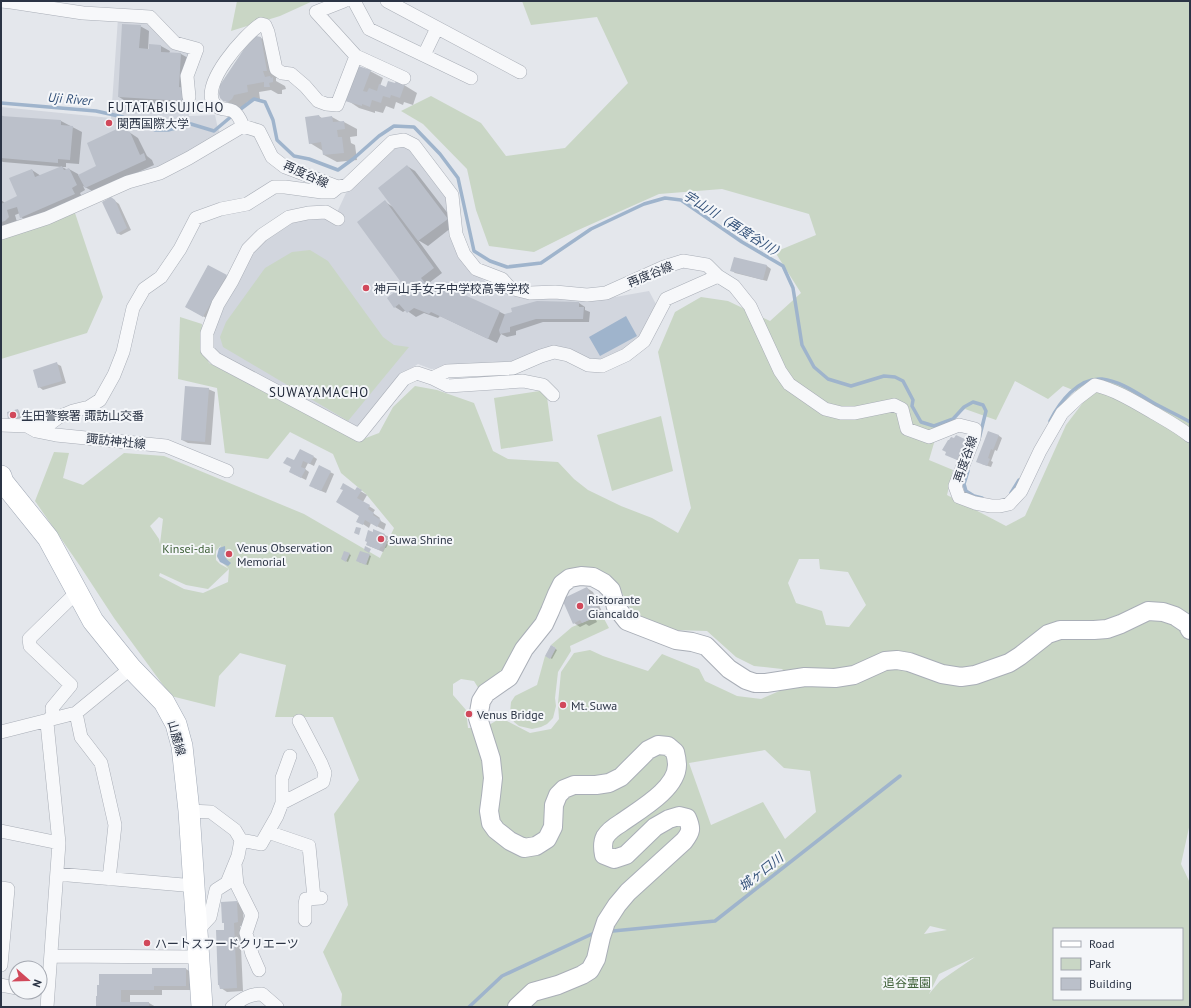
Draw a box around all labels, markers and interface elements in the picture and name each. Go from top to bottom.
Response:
water label: Uji River [47,89,94,109]
district label: FUTATABISUJICHO [108,99,224,116]
place label: 関西国際大学 [117,116,189,131]
marker: 関西国際大学 [104,118,114,128]
street label: 再度谷線 [281,157,331,191]
water label: 宇山川（再度谷川） [680,187,788,263]
street label: 再度谷線 [625,258,675,290]
place label: 神戸山手女子中学校高等学校 [374,281,530,296]
marker: 神戸山手女子中学校高等学校 [361,283,371,293]
district label: SUWAYAMACHO [269,384,369,401]
place label: 生田警察署 諏訪山交番 [21,408,144,423]
marker: 生田警察署 諏訪山交番 [8,410,18,420]
street label: 諏訪神社線 [85,430,147,452]
street label: 再度谷線 [950,434,980,484]
place label: Suwa Shrine [389,532,453,547]
marker: Suwa Shrine [376,534,386,544]
place label: Venus Observation Memorial [236,540,332,569]
park label: Kinsei-dai [162,541,214,556]
marker: Venus Observation Memorial [224,549,234,559]
place label: Ristorante Giancaldo [588,592,640,621]
marker: Ristorante Giancaldo [575,601,585,611]
place label: Mt. Suwa [571,698,617,713]
marker: Mt. Suwa [558,700,568,710]
place label: Venus Bridge [476,707,544,722]
marker: Venus Bridge [464,709,474,719]
street label: 山麓線 [165,719,189,757]
water label: 城ヶ口川 [735,848,788,895]
legend [1053,928,1183,1000]
place label: ハートスフードクリエーツ [155,936,299,951]
text: Road [1089,936,1114,951]
marker: ハートスフードクリエーツ [142,938,152,948]
text: Park [1089,956,1111,971]
north arrow [8,960,48,1000]
park label: 追谷霊園 [883,975,931,990]
text: Building [1089,976,1132,991]
text: N [30,978,45,989]

